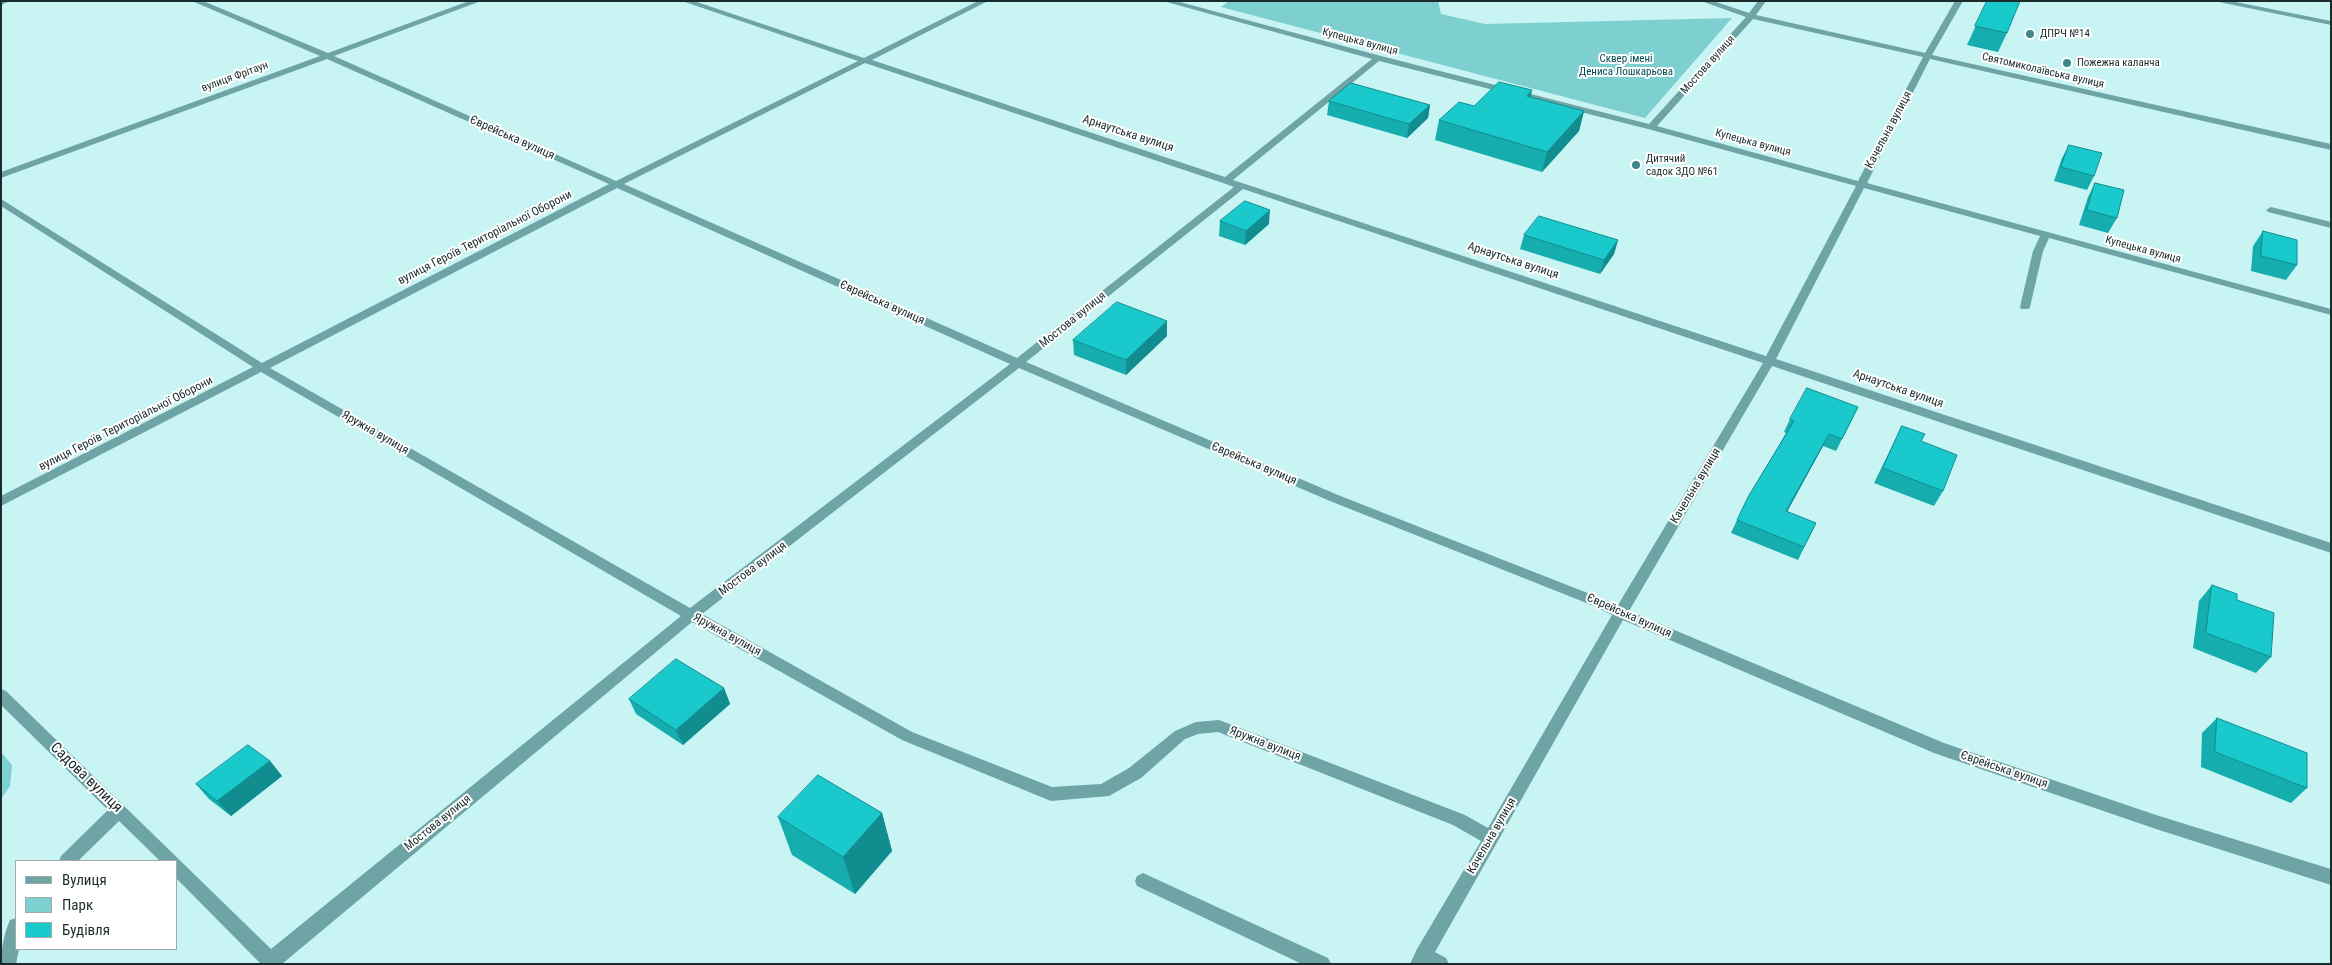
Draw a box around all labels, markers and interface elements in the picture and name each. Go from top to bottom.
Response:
street label: Купецька вулиця [1321,26,1399,58]
place label: ДПРЧ №14 [2040,27,2090,41]
marker: ДПРЧ №14 [2024,28,2036,40]
street label: Мостова вулиця [1678,33,1738,97]
street label: Святомиколаївська вулиця [1981,51,2105,91]
park label: Сквер імені Дениса Лошкарьова [1579,52,1673,78]
place label: Пожежна каланча [2077,56,2160,70]
marker: Пожежна каланча [2061,57,2073,69]
street label: вулиця Фрітаун [200,59,270,95]
street label: Качельна вулиця [1863,89,1915,171]
street label: Арнаутська вулиця [1081,112,1175,156]
street label: Єврейська вулиця [467,113,557,163]
street label: Купецька вулиця [1714,127,1792,159]
place label: Дитячий садок ЗДО №61 [1646,152,1718,178]
marker: Дитячий садок ЗДО №61 [1630,159,1642,171]
street label: вулиця Героїв Територіальної Оборони [396,188,574,288]
street label: Купецька вулиця [2104,234,2182,266]
street label: Арнаутська вулиця [1466,239,1560,283]
street label: Єврейська вулиця [837,278,927,328]
street label: Мостова вулиця [1037,289,1109,351]
street label: Арнаутська вулиця [1851,367,1945,411]
street label: вулиця Героїв Територіальної Оборони [37,374,215,474]
street label: Яружна вулиця [339,408,411,458]
street label: Єврейська вулиця [1209,440,1299,488]
street label: Качельна вулиця [1668,446,1724,526]
street label: Мостова вулиця [716,539,790,599]
street label: Єврейська вулиця [1584,591,1674,641]
street label: Яружна вулиця [691,610,763,660]
street label: Яружна вулиця [1227,724,1303,764]
street label: Садова вулиця [46,739,126,817]
street label: Єврейська вулиця [1958,748,2050,792]
street label: Мостова вулиця [402,792,474,854]
street label: Качельна вулиця [1464,795,1520,877]
legend [15,860,178,950]
text: Вулиця [62,871,107,889]
text: Парк [62,896,93,914]
text: Будівля [62,921,110,939]

